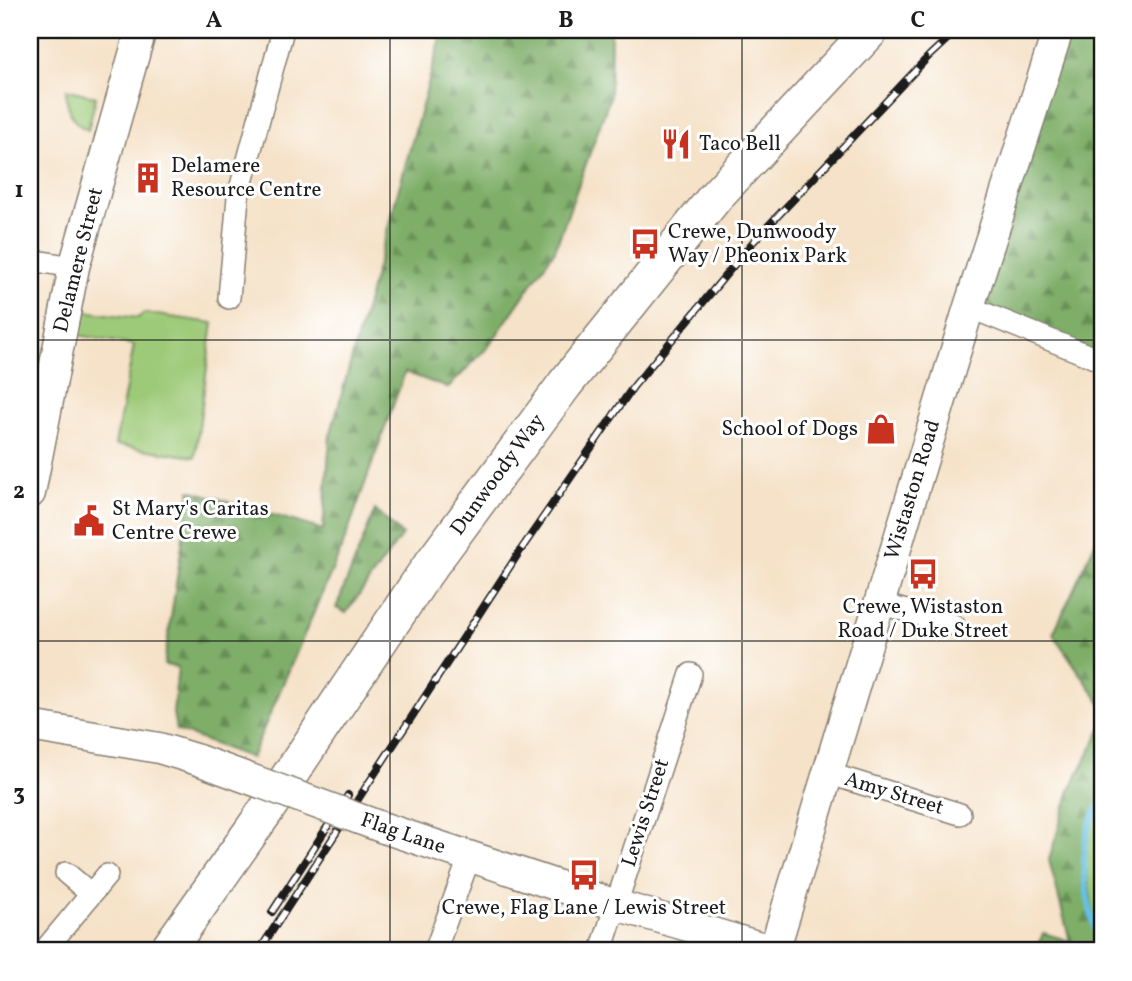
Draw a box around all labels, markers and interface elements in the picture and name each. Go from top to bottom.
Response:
text: A [206,5,222,37]
text: B [558,5,574,37]
text: C [911,5,925,37]
restaurant icon: Taco Bell [659,127,693,161]
place label: Taco Bell [699,130,781,159]
place label: Delamere Resource Centre [171,152,322,205]
building icon: Delamere Resource Centre [131,161,165,195]
text: 1 [14,175,24,207]
street label: Delamere Street [47,184,111,336]
place label: Crewe, Dunwoody Way / Pheonix Park [668,218,848,271]
bus stop icon: Crewe, Dunwoody Way / Pheonix Park [628,227,662,261]
street label: Dunwoody Way [444,408,552,542]
shop icon: School of Dogs [864,412,898,446]
place label: School of Dogs [722,415,858,444]
street label: Wistaston Road [878,416,948,564]
text: 2 [13,476,25,508]
place label: St Mary's Caritas Centre Crewe [112,495,269,548]
public building icon: St Mary's Caritas Centre Crewe [72,504,106,538]
bus stop icon: Crewe, Wistaston Road / Duke Street [906,557,940,591]
place label: Crewe, Wistaston Road / Duke Street [838,593,1008,646]
street label: Lewis Street [615,755,677,871]
street label: Amy Street [841,765,947,823]
text: 3 [13,778,25,810]
street label: Flag Lane [357,806,449,862]
bus stop icon: Crewe, Flag Lane / Lewis Street [567,858,601,892]
place label: Crewe, Flag Lane / Lewis Street [442,894,726,923]

